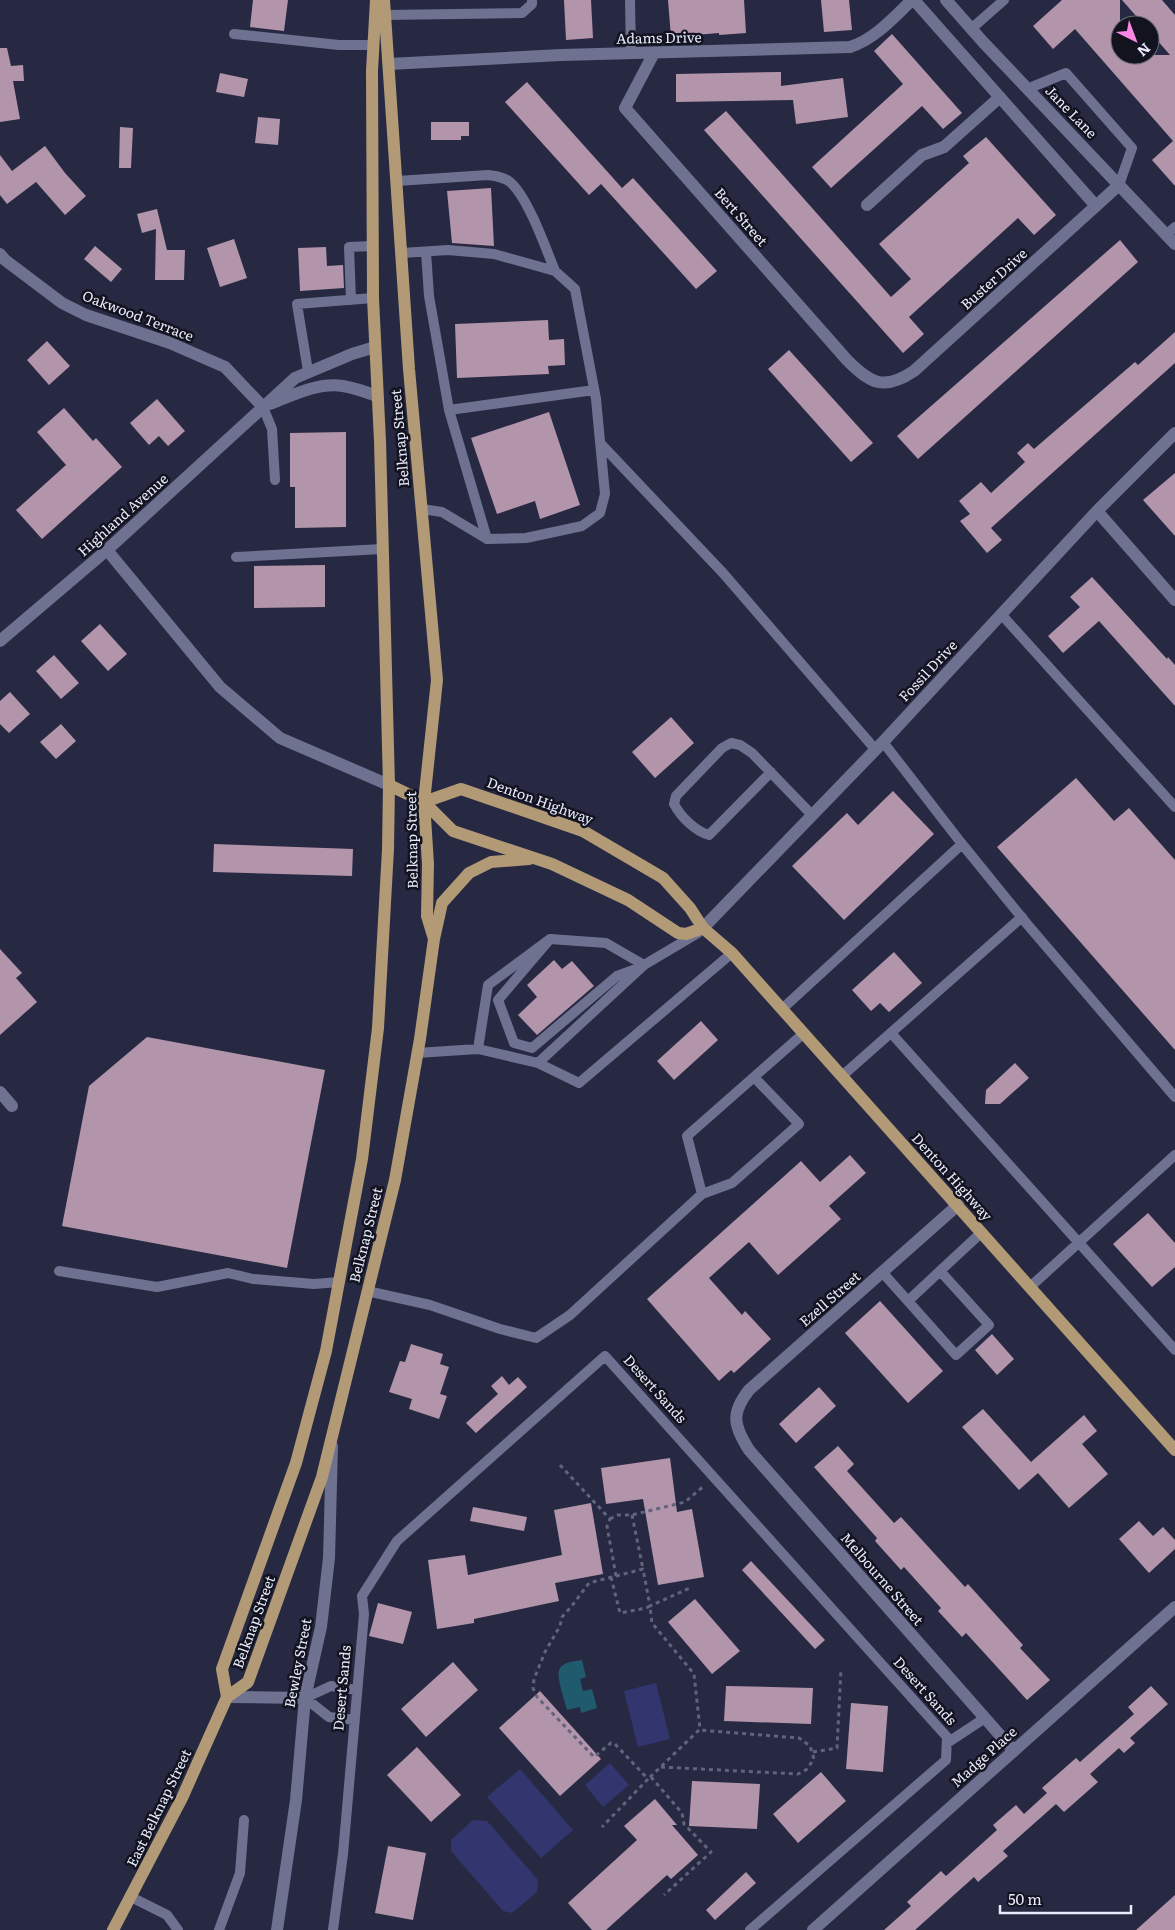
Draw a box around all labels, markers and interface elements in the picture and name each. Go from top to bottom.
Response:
north arrow [1110,15,1160,65]
street label: Adams Drive [616,26,702,48]
text: N [1133,39,1155,62]
street label: Jane Lane [1041,80,1102,142]
street label: Bert Street [711,183,773,250]
street label: Buster Drive [956,243,1031,314]
street label: Oakwood Terrace [80,285,197,345]
street label: Belknap Street [385,388,413,488]
street label: Highland Avenue [73,468,172,560]
street label: Fossil Drive [893,635,961,706]
street label: Denton Highway [484,772,597,829]
street label: Belknap Street [400,791,422,889]
street label: Denton Highway [908,1128,998,1225]
street label: Belknap Street [344,1185,387,1285]
street label: Ezell Street [794,1266,864,1330]
street label: Desert Sands [620,1350,692,1427]
street label: Melbourne Street [837,1528,929,1629]
street label: Belknap Street [227,1572,279,1671]
street label: Bewley Street [279,1616,316,1709]
street label: Desert Sands [327,1644,355,1732]
street label: Desert Sands [890,1652,962,1729]
street label: Madge Place [946,1721,1021,1791]
street label: East Belknap Street [121,1745,195,1870]
scale bar [1000,1882,1131,1914]
text: 50 m [1008,1887,1042,1910]

